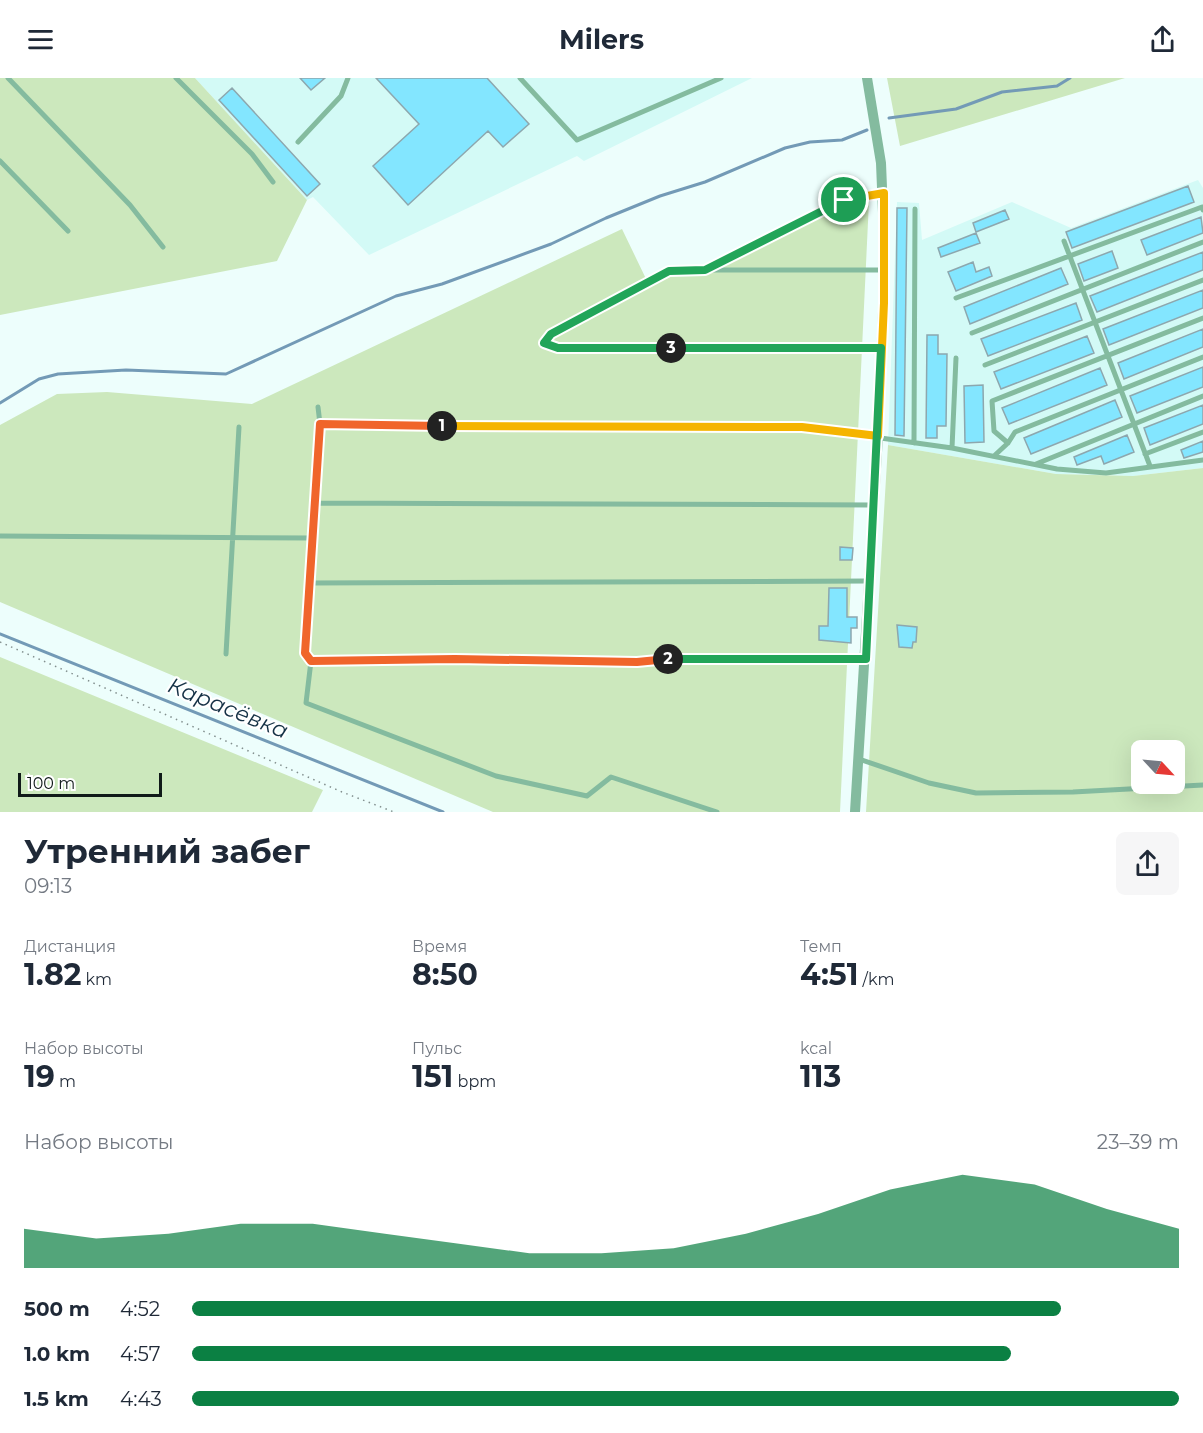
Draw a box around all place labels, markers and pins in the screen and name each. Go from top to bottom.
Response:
pin [818,174,869,225]
pin: 3 [656,333,686,363]
pin: 1 [427,411,457,441]
pin: 2 [653,644,683,674]

